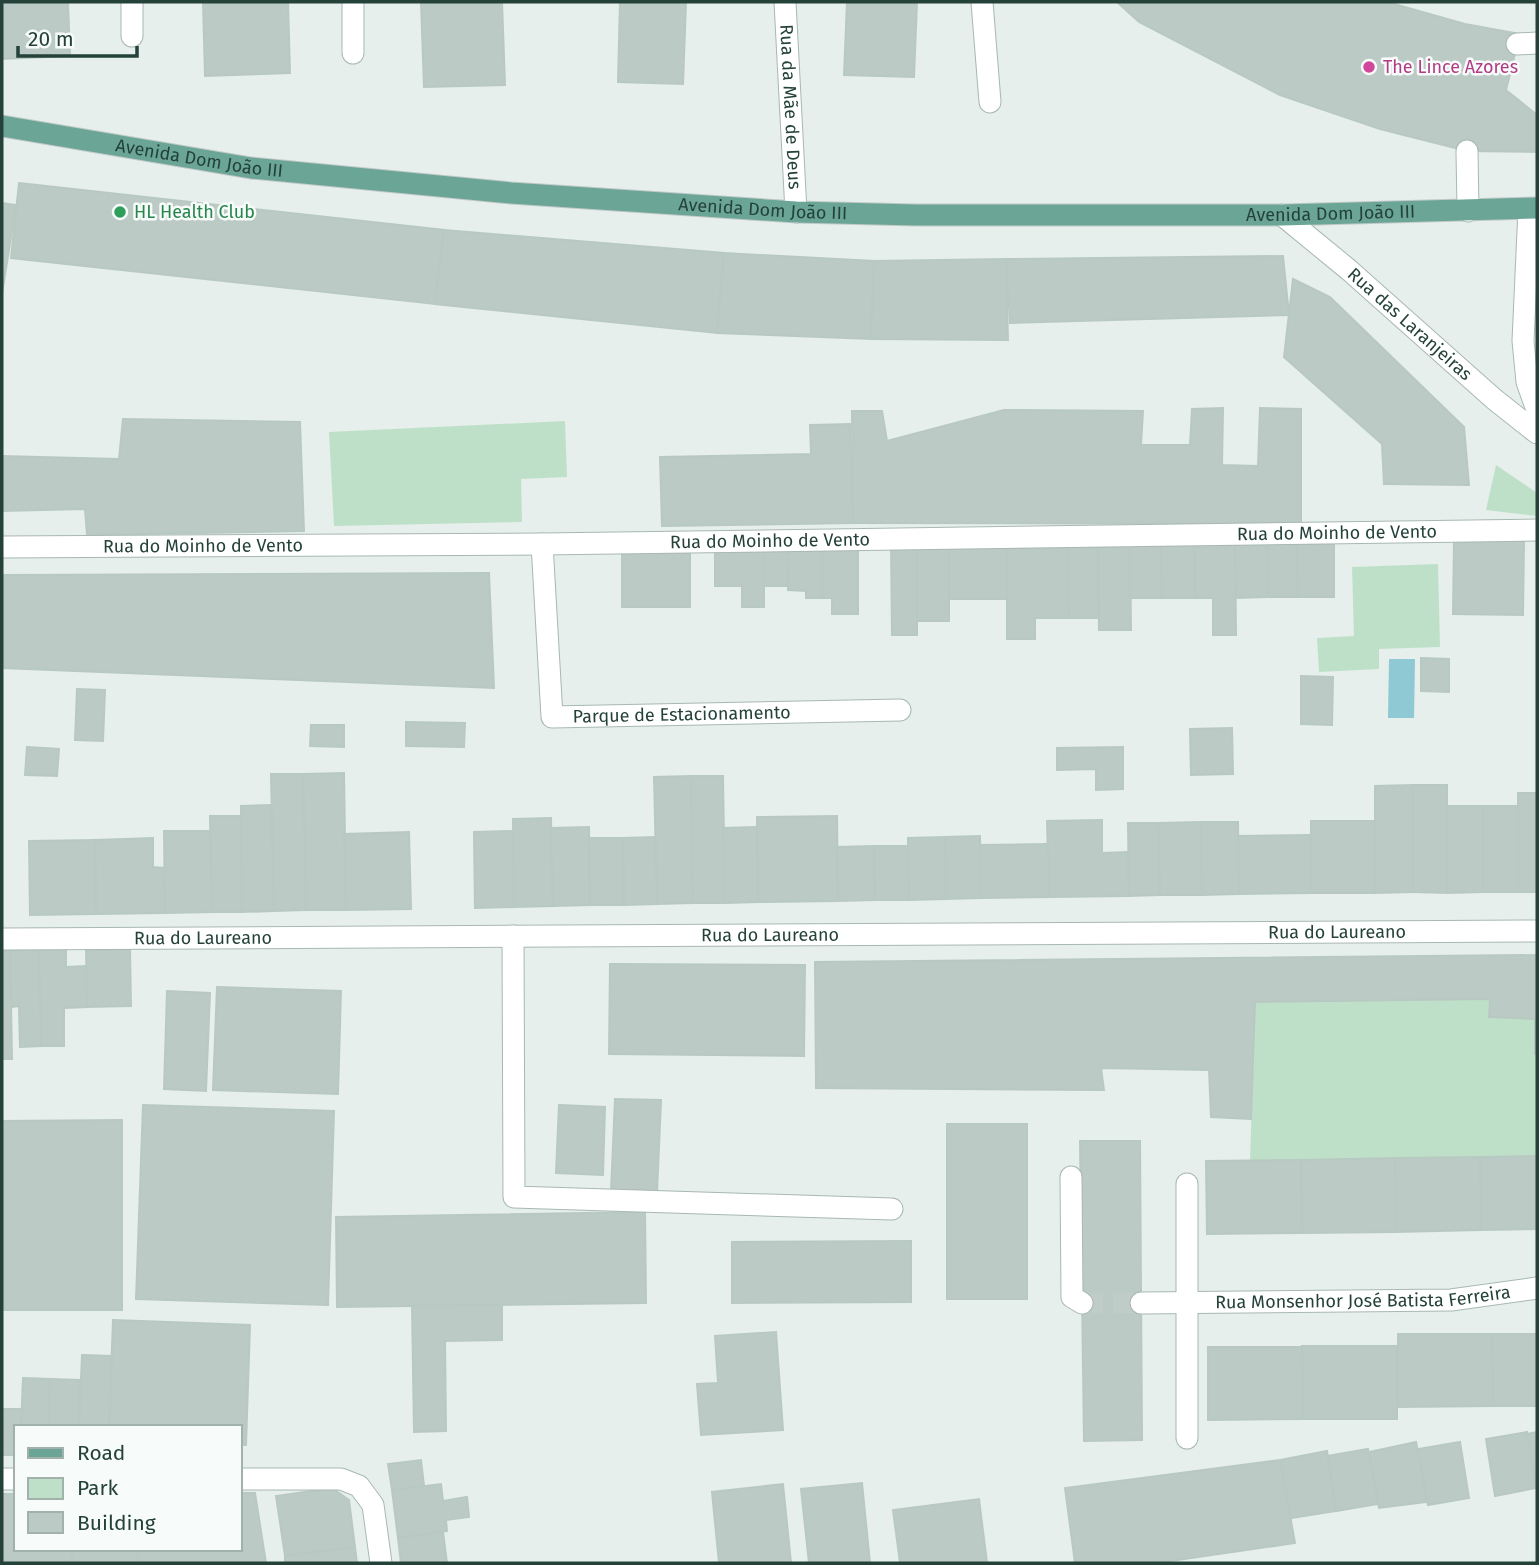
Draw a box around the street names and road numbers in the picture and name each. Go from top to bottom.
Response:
street label: Rua da Mãe de Deus [775,24,806,190]
street label: Avenida Dom João III [114,134,284,182]
street label: Avenida Dom João III [678,193,847,224]
street label: Avenida Dom João III [1246,200,1415,226]
street label: Rua das Laranjeiras [1343,263,1477,385]
street label: Rua do Moinho de Vento [1237,520,1437,545]
street label: Rua do Moinho de Vento [670,528,870,553]
street label: Rua do Moinho de Vento [103,534,303,557]
street label: Parque de Estacionamento [572,701,791,728]
street label: Rua do Laureano [1268,921,1406,943]
street label: Rua do Laureano [701,924,839,946]
street label: Rua do Laureano [134,927,272,949]
street label: Rua Monsenhor José Batista Ferreira [1215,1281,1512,1313]

